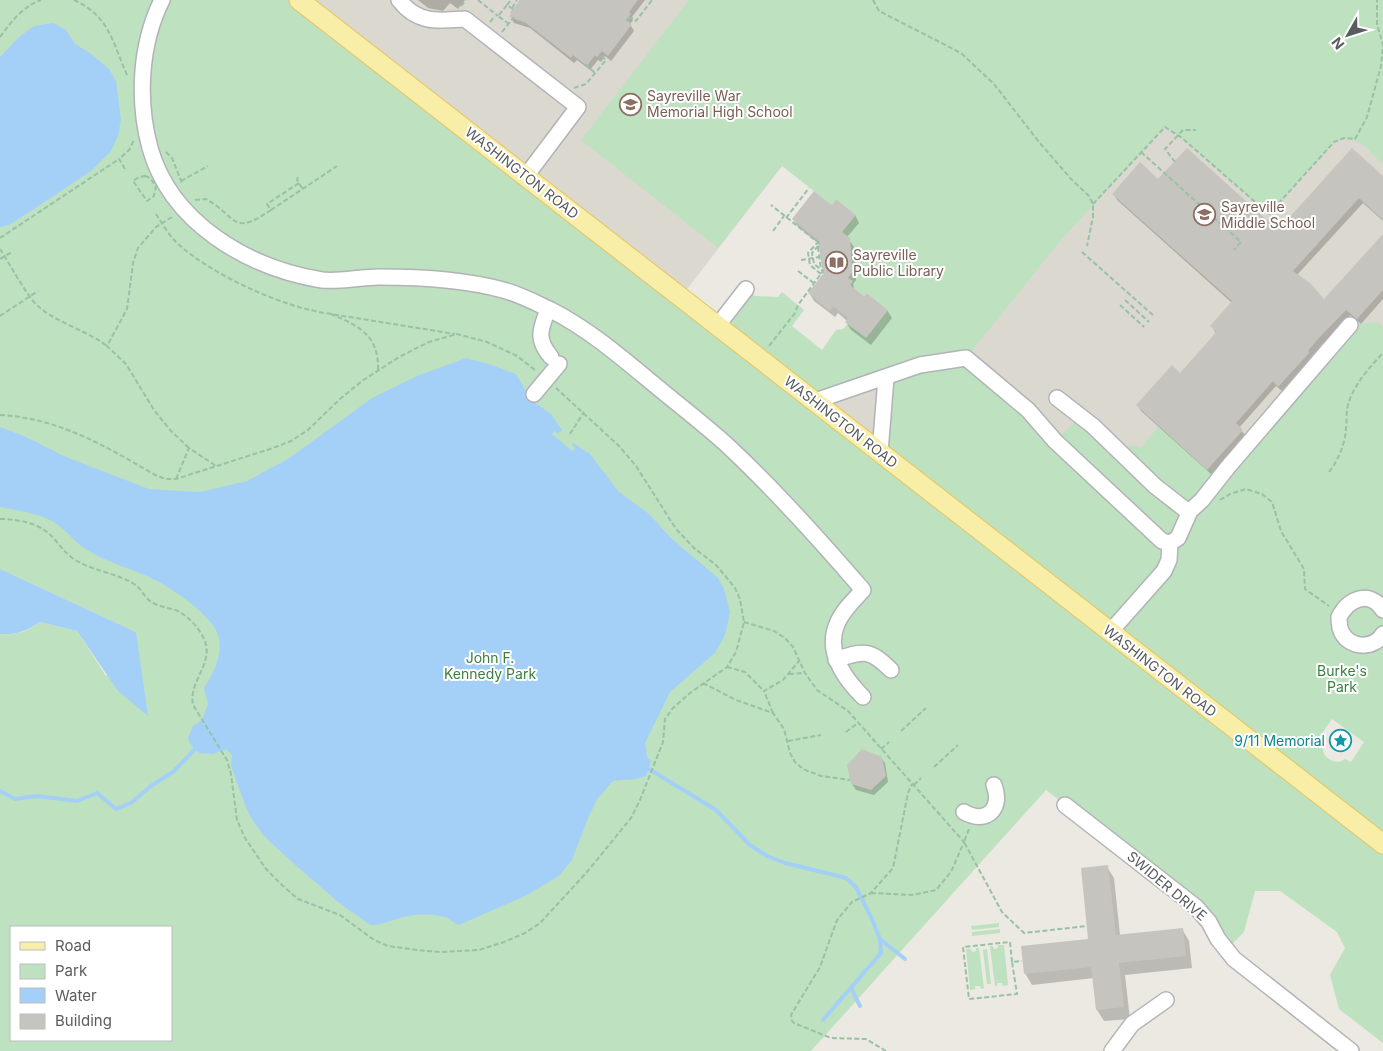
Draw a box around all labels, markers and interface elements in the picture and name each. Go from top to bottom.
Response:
north arrow [1323,10,1373,60]
text: N [1328,34,1347,53]
place label: Sayreville War Memorial High School [647,87,793,120]
school or university icon: Sayreville War Memorial High School [619,92,643,116]
street label: WASHINGTON ROAD [462,123,582,222]
place label: Sayreville Middle School [1221,198,1315,231]
school or university icon: Sayreville Middle School [1193,203,1217,227]
place label: Sayreville Public Library [853,246,944,279]
library icon: Sayreville Public Library [825,251,849,275]
street label: WASHINGTON ROAD [781,372,901,471]
street label: WASHINGTON ROAD [1100,621,1220,720]
park label: John F. Kennedy Park [444,649,536,682]
park label: Burke's Park [1317,662,1367,695]
place icon: 9/11 Memorial [1329,729,1353,753]
place label: 9/11 Memorial [1234,732,1325,749]
street label: SWIDER DRIVE [1124,847,1211,924]
legend [10,926,172,1041]
text: Road [55,936,91,955]
text: Park [55,961,88,980]
text: Water [55,986,97,1005]
text: Building [55,1011,112,1030]

